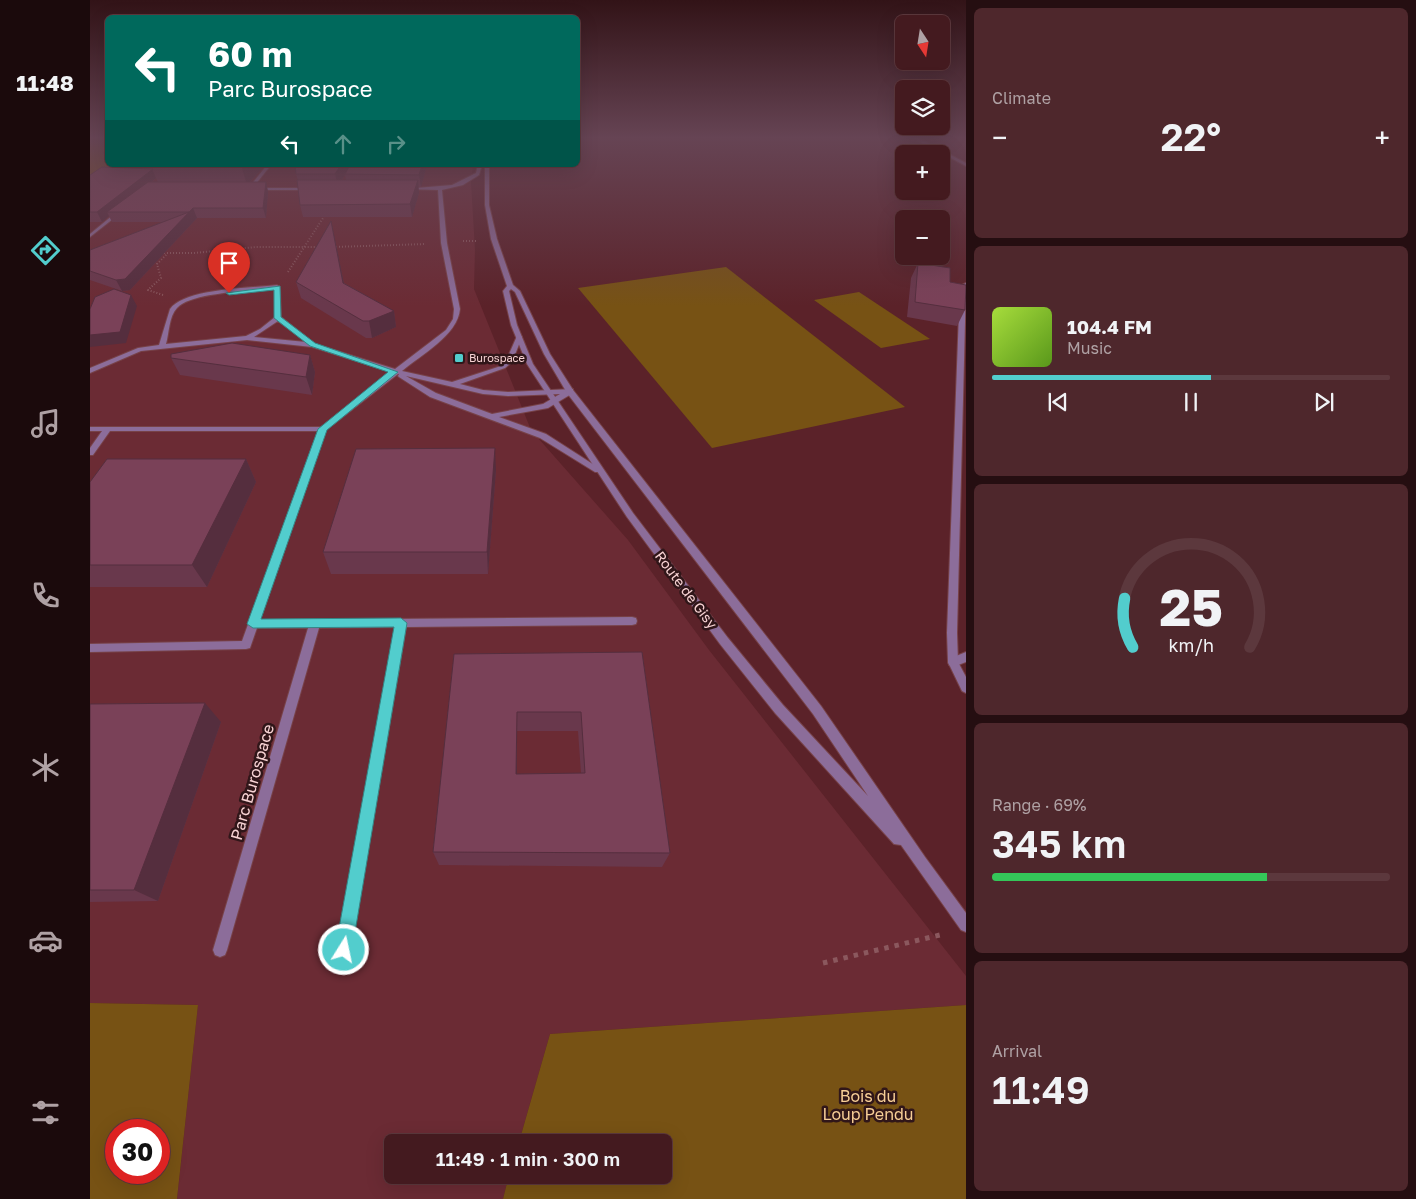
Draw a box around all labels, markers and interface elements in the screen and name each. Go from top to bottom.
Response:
north arrow [895,15,950,70]
map controls [895,15,950,265]
text: 60 m [208,33,292,75]
icon: left [125,35,190,100]
text: 11:48 [16,69,74,96]
text: Parc Burospace [208,75,372,102]
button: layers [895,80,950,135]
text: Climate [992,88,1051,108]
text: 22° [1161,114,1221,159]
text: − [992,121,1007,154]
text: + [1375,121,1390,154]
icon: left [276,130,304,158]
icon: ahead [329,130,357,158]
icon: right [382,130,410,158]
button: + [895,145,950,200]
button: − [895,210,950,265]
icon: directions [28,233,63,268]
pin [208,242,250,293]
icon: arrive [215,249,243,277]
text: 104.4 FM [1067,315,1152,338]
text: Music [1067,338,1112,358]
place label: Burospace [469,351,525,364]
marker: Burospace [453,352,465,364]
icon: previous [1044,388,1072,416]
icon: pause [1177,388,1205,416]
icon: next [1310,388,1338,416]
icon: music [28,406,63,441]
street label: Route de Gisy [652,548,721,632]
text: 25 [1159,575,1223,637]
icon: phone [28,578,63,613]
text: km/h [1168,634,1214,656]
street label: Parc Burospace [226,722,278,842]
icon: climate [28,750,63,785]
text: Range · 69% [992,795,1086,815]
text: 345 km [992,821,1126,866]
icon: car [28,923,63,958]
position arrow [317,923,369,975]
text: Arrival [992,1041,1042,1061]
text: 11:49 [992,1067,1090,1112]
park label: Bois du Loup Pendu [822,1086,914,1124]
icon: filters [28,1095,63,1130]
speed limit sign: 30 [105,1119,170,1184]
text: 11:49 · 1 min · 300 m [436,1147,620,1170]

